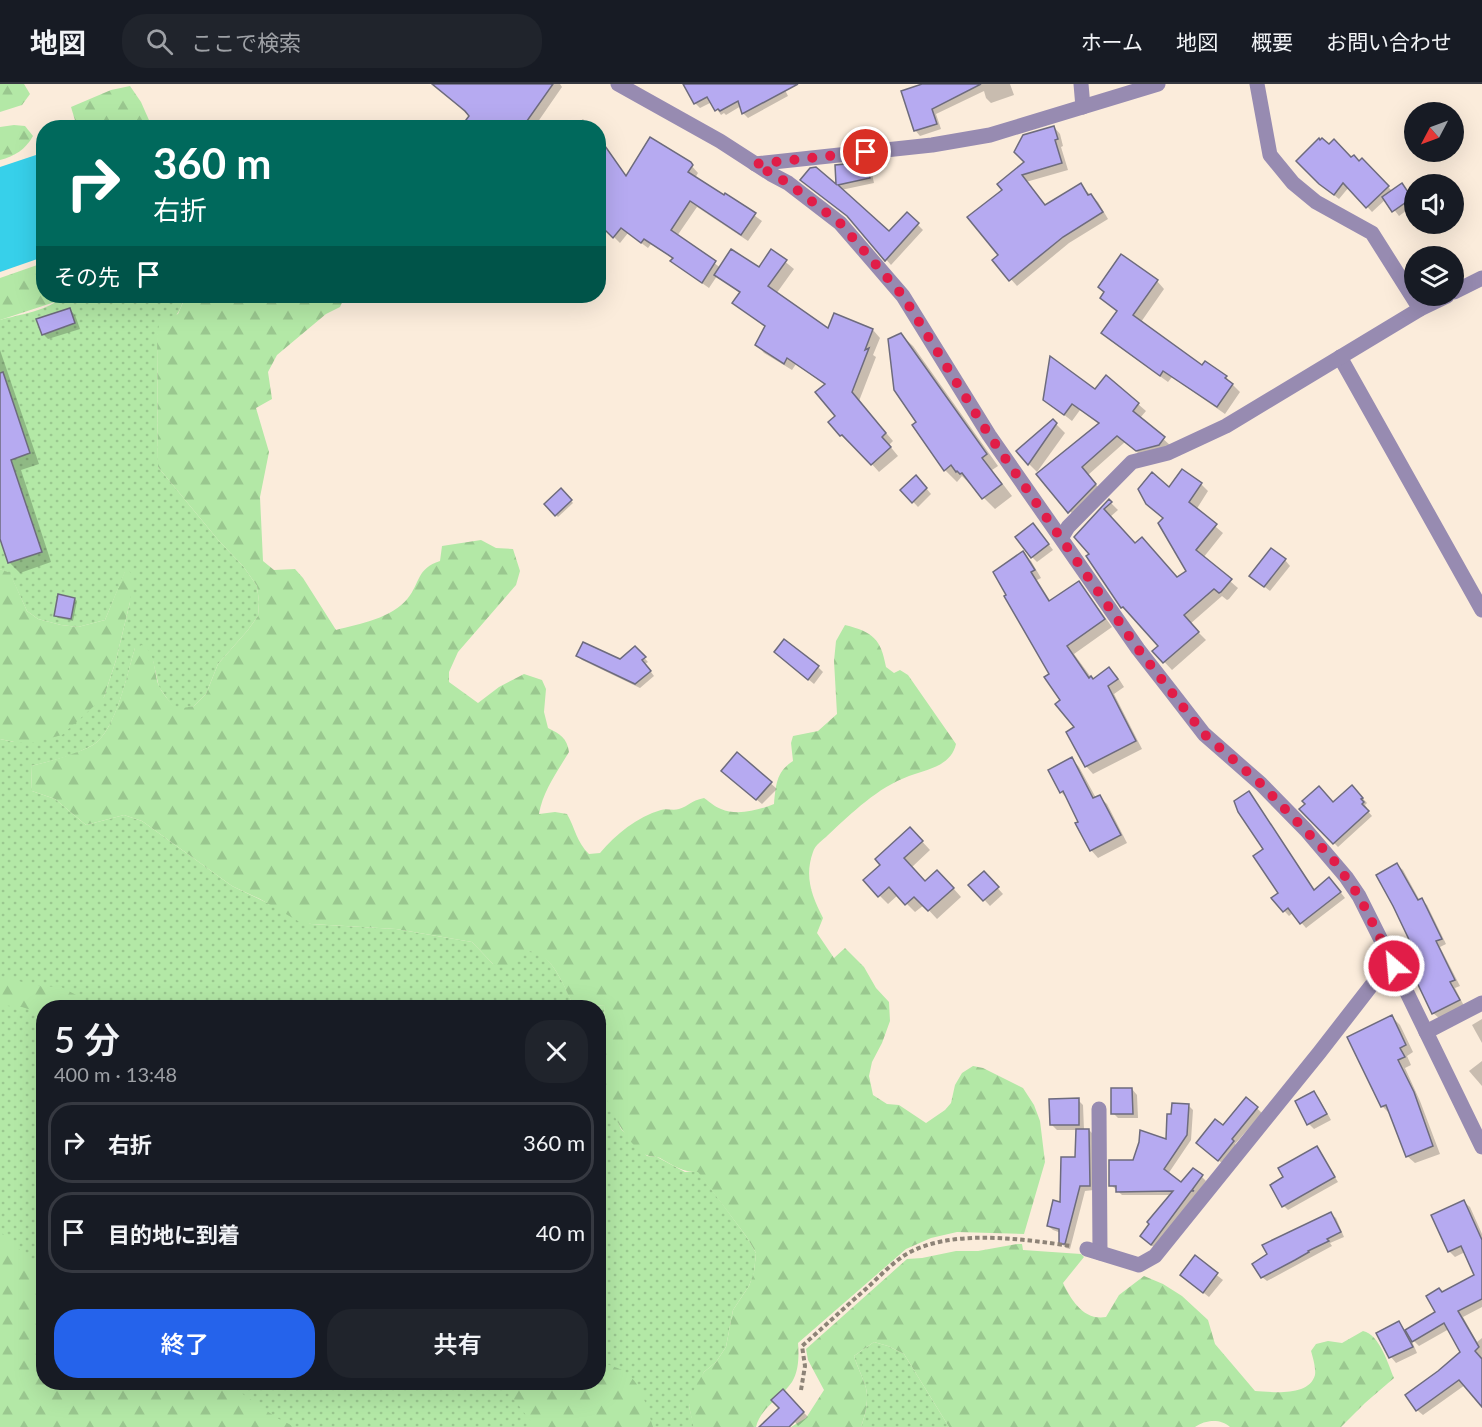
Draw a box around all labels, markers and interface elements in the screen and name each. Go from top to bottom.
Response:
search box [122,14,542,68]
text: 地図 [30,25,86,59]
icon: search [143,25,176,58]
text: ここで検索 [191,29,301,56]
text: ホーム [1081,29,1143,54]
text: 地図 [1176,29,1218,54]
text: 概要 [1251,29,1293,54]
text: お問い合わせ [1326,29,1452,54]
north arrow [1404,102,1464,162]
map controls [1404,102,1464,306]
pin [840,126,891,177]
icon: arrive [849,135,882,168]
text: 360 m [153,138,271,188]
icon: right [54,144,132,222]
button: sound [1404,174,1464,234]
text: 右折 [153,193,207,226]
button: layers [1404,246,1464,306]
icon: arrive [132,258,165,291]
text: その先 [54,263,120,290]
position arrow [1362,934,1426,998]
text: 5 分 [54,1017,120,1061]
button: close [525,1020,588,1083]
text: 400 m · 13:48 [54,1062,177,1086]
icon: right [57,1126,90,1159]
text: 360 m [523,1129,585,1156]
text: 右折 [108,1131,152,1158]
icon: arrive [57,1216,90,1249]
text: 40 m [536,1219,585,1246]
text: 目的地に到着 [108,1221,240,1248]
button: 終了 [54,1309,315,1378]
button: 共有 [327,1309,588,1378]

